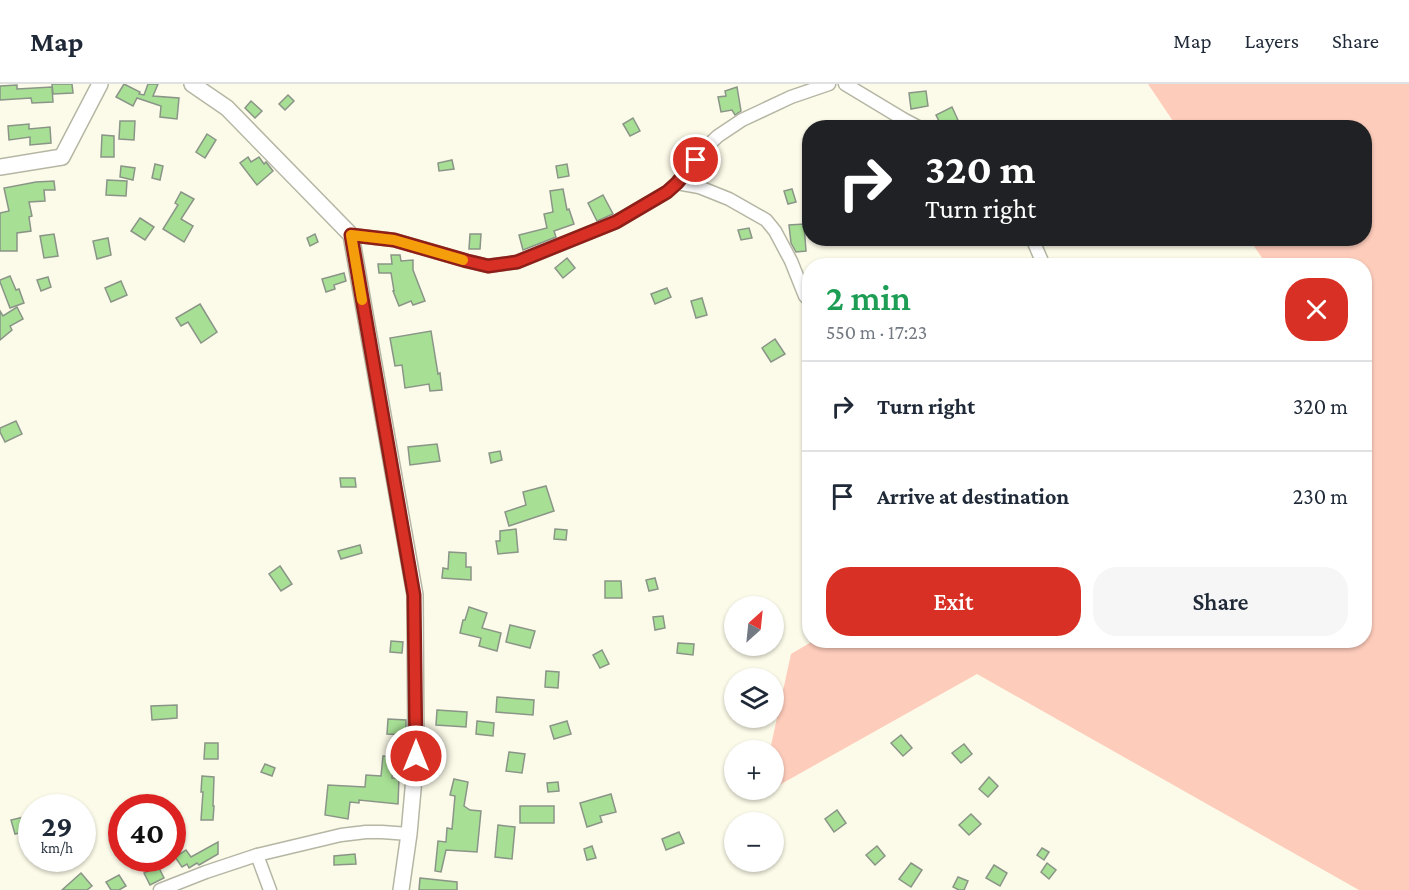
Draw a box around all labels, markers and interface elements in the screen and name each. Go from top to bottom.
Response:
text: Map [30,26,83,57]
text: Map [1173,29,1212,53]
text: Layers [1245,29,1299,53]
text: Share [1332,29,1379,53]
pin [670,134,721,185]
icon: arrive [679,143,712,176]
icon: right [826,144,904,222]
text: 320 m [925,145,1036,192]
text: Turn right [925,194,1036,224]
text: 2 min [826,278,911,318]
button: close [1285,278,1348,341]
text: 550 m · 17:23 [826,321,927,343]
icon: right [826,390,859,423]
text: Turn right [877,394,975,419]
text: 320 m [1293,394,1348,419]
icon: arrive [826,480,859,513]
text: Arrive at destination [877,484,1069,509]
text: 230 m [1293,484,1348,509]
button: Exit [826,567,1081,636]
button: Share [1093,567,1348,636]
north arrow [724,596,784,656]
map controls [724,596,784,872]
button: layers [724,668,784,728]
position arrow [384,724,448,788]
button: + [724,740,784,800]
speed limit sign: 40 [108,794,186,872]
text: 29 [41,809,73,842]
button: − [724,812,784,872]
text: km/h [41,840,73,856]

